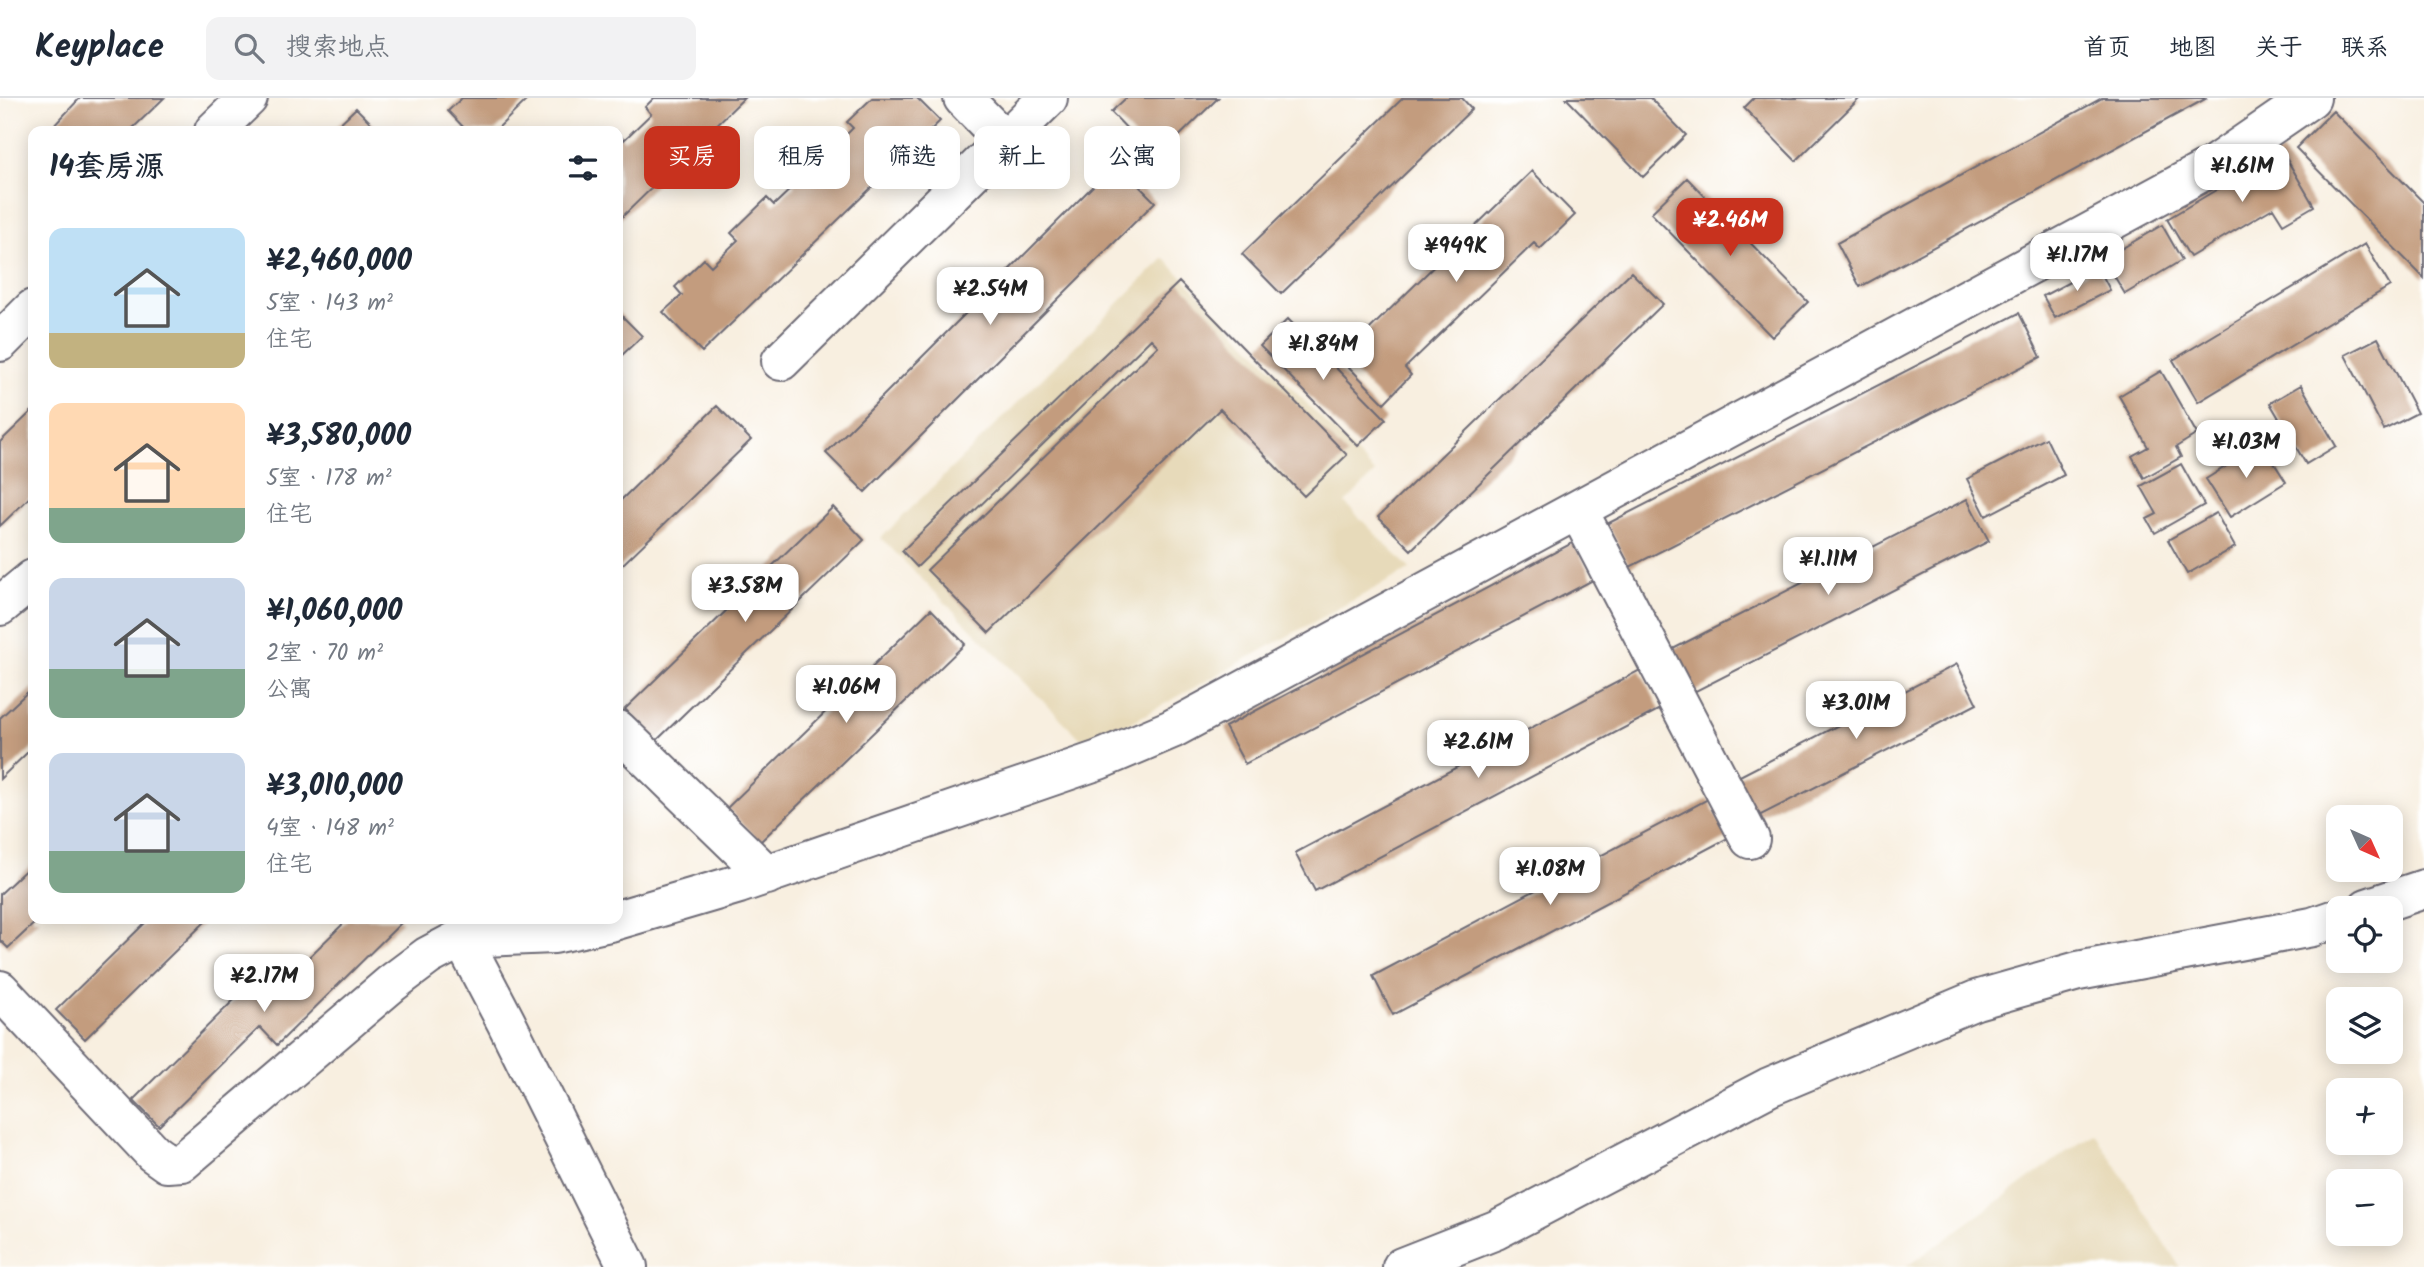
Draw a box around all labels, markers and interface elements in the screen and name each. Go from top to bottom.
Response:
search box [206,17,696,80]
text: Keyplace [35,22,164,75]
text: 搜索地点 [286,27,390,69]
icon: search [230,29,268,67]
text: 首页 [2083,29,2131,68]
text: 地图 [2169,29,2217,68]
text: 关于 [2255,29,2303,68]
text: 联系 [2341,29,2389,68]
chip: 买房 [644,126,740,189]
chip: 租房 [754,126,850,189]
chip: 筛选 [864,126,960,189]
chip: 新上 [974,126,1070,189]
chip: 公寓 [1084,126,1180,189]
text: 14套房源 [49,144,164,192]
pin: ¥1.61M [2185,144,2299,204]
icon: filters [564,149,602,187]
text: ¥1.61M [2210,149,2274,185]
pin: ¥2.46M [1673,198,1787,258]
text: ¥2.46M [1692,203,1768,239]
pin: ¥949K [1407,225,1505,284]
text: ¥949K [1424,229,1488,265]
pin: ¥1.17M [2020,234,2134,293]
text: ¥2,460,000 [266,238,412,286]
text: ¥1.17M [2046,238,2108,274]
icon: home [105,256,189,340]
pin: ¥2.54M [933,268,1047,327]
text: ¥2.54M [953,272,1027,308]
text: 5室 · 143 m² [266,286,393,322]
text: 住宅 [266,322,312,358]
pin: ¥1.84M [1266,322,1380,382]
text: ¥1.84M [1288,327,1358,363]
text: ¥3,580,000 [266,413,411,461]
pin: ¥1.03M [2189,420,2303,480]
text: ¥1.03M [2212,425,2280,461]
icon: home [105,431,189,515]
text: 5室 · 178 m² [266,461,392,497]
text: 住宅 [266,497,312,533]
pin: ¥1.11M [1771,538,1885,597]
text: ¥1.11M [1799,542,1857,578]
pin: ¥3.58M [688,564,802,624]
text: ¥3.58M [708,569,782,605]
text: ¥1,060,000 [266,588,402,636]
icon: home [105,606,189,690]
text: 2室 · 70 m² [266,636,383,672]
pin: ¥1.06M [789,666,903,725]
text: ¥1.06M [812,670,880,706]
text: 公寓 [266,672,312,708]
pin: ¥3.01M [1799,682,1913,741]
text: ¥3.01M [1822,686,1890,722]
pin: ¥2.61M [1421,720,1535,780]
text: ¥2.61M [1443,725,1513,761]
text: ¥3,010,000 [266,763,403,811]
icon: home [105,781,189,865]
north arrow [2326,805,2403,882]
map controls [2326,805,2403,1246]
text: 4室 · 148 m² [266,811,394,847]
text: 住宅 [266,847,312,883]
pin: ¥1.08M [1493,848,1607,907]
text: ¥1.08M [1515,852,1585,888]
button: locate [2326,896,2403,973]
pin: ¥2.17M [207,954,321,1014]
text: ¥2.17M [230,959,298,995]
button: layers [2326,987,2403,1064]
button: + [2326,1078,2403,1155]
button: − [2326,1169,2403,1246]

